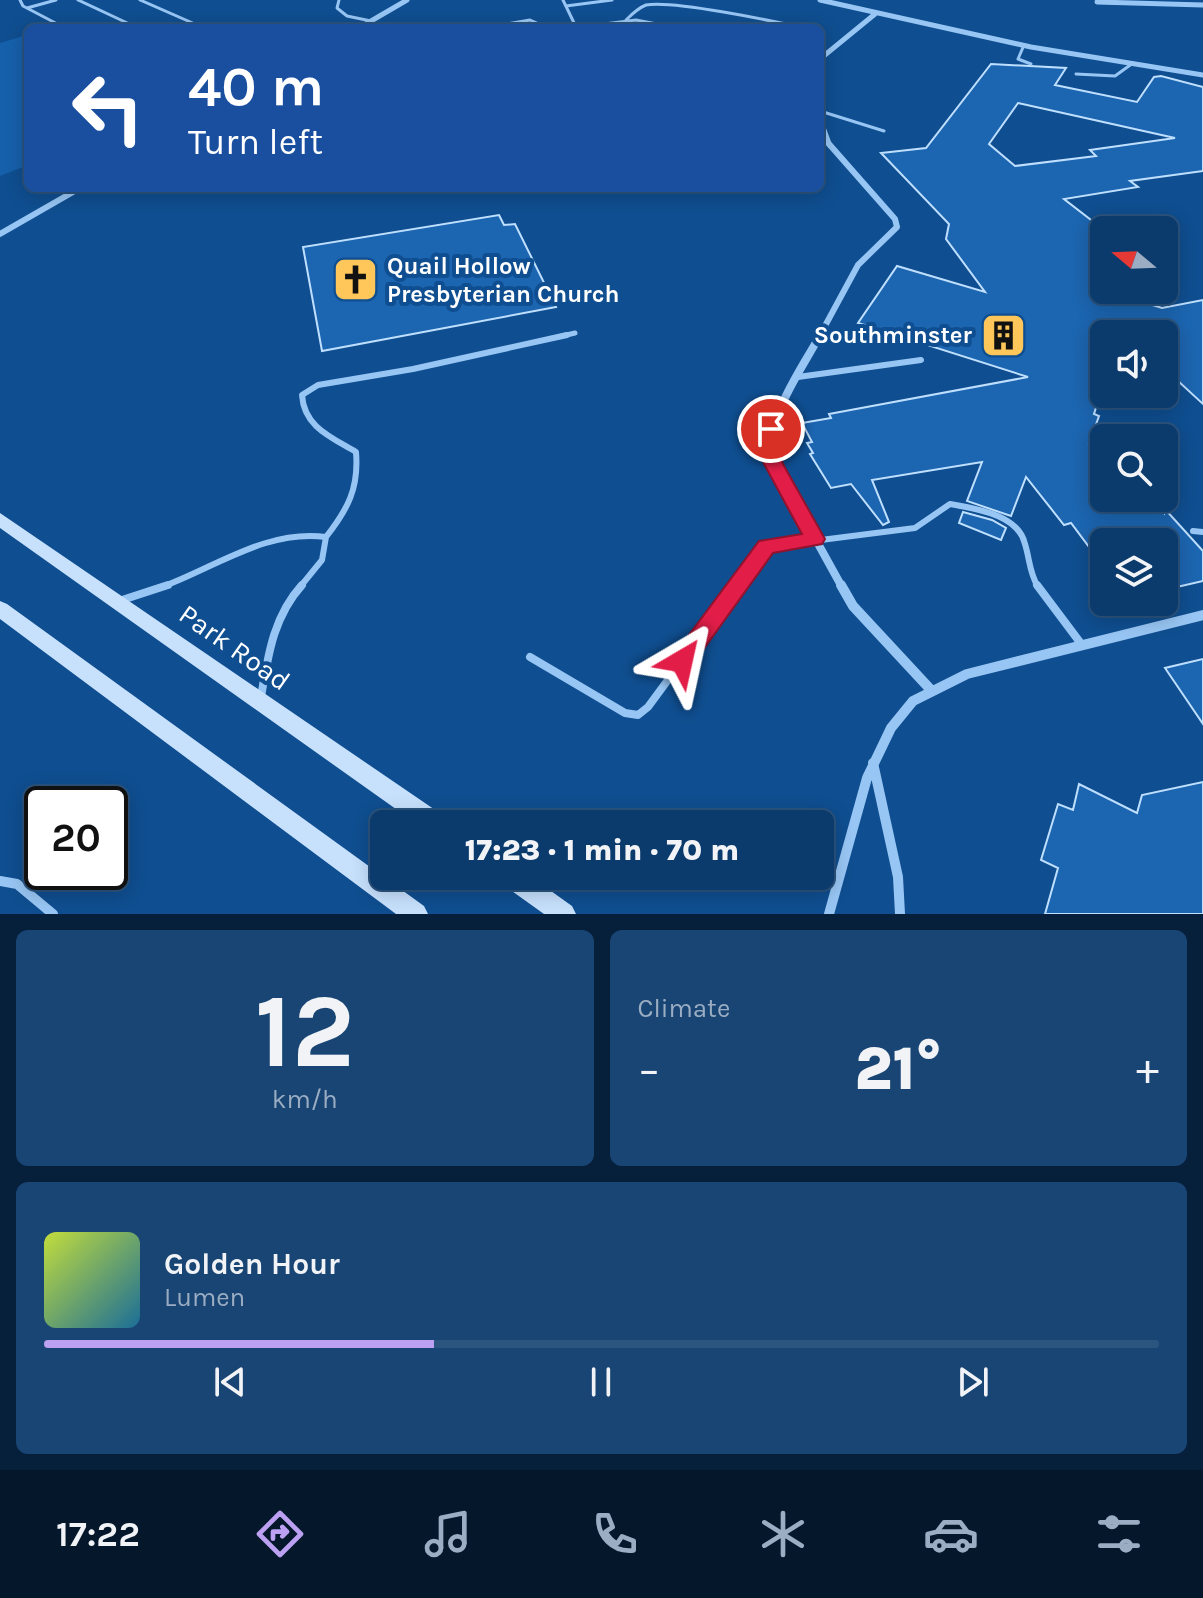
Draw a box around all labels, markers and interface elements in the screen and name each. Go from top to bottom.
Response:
text: 40 m [188,54,324,119]
icon: left [56,56,160,160]
text: Turn left [188,121,323,163]
north arrow [1090,216,1178,304]
map controls [1090,216,1178,616]
place label: Quail Hollow Presbyterian Church [387,252,619,308]
church icon: Quail Hollow Presbyterian Church [332,256,380,304]
building icon: Southminster [979,311,1027,359]
button: sound [1090,320,1178,408]
place label: Southminster [814,321,973,349]
pin [737,395,805,463]
icon: arrive [749,407,793,451]
button: search [1090,424,1178,512]
button: layers [1090,528,1178,616]
street label: Park Road [173,597,297,698]
position arrow [640,619,724,703]
speed limit sign: 20 [24,786,128,890]
text: 17:23 · 1 min · 70 m [465,832,739,868]
text: 12 [255,971,355,1092]
text: Climate [638,993,730,1024]
text: 21° [855,1034,942,1104]
text: − [638,1044,661,1095]
text: + [1136,1044,1159,1095]
text: km/h [272,1084,338,1115]
text: Golden Hour [164,1246,340,1282]
text: Lumen [164,1282,245,1313]
icon: previous [208,1360,252,1404]
icon: pause [579,1360,623,1404]
icon: next [951,1360,995,1404]
icon: directions [252,1506,308,1562]
icon: music [420,1506,476,1562]
icon: phone [587,1506,643,1562]
icon: climate [755,1506,811,1562]
icon: car [923,1506,979,1562]
icon: filters [1091,1506,1147,1562]
text: 17:22 [56,1513,140,1555]

